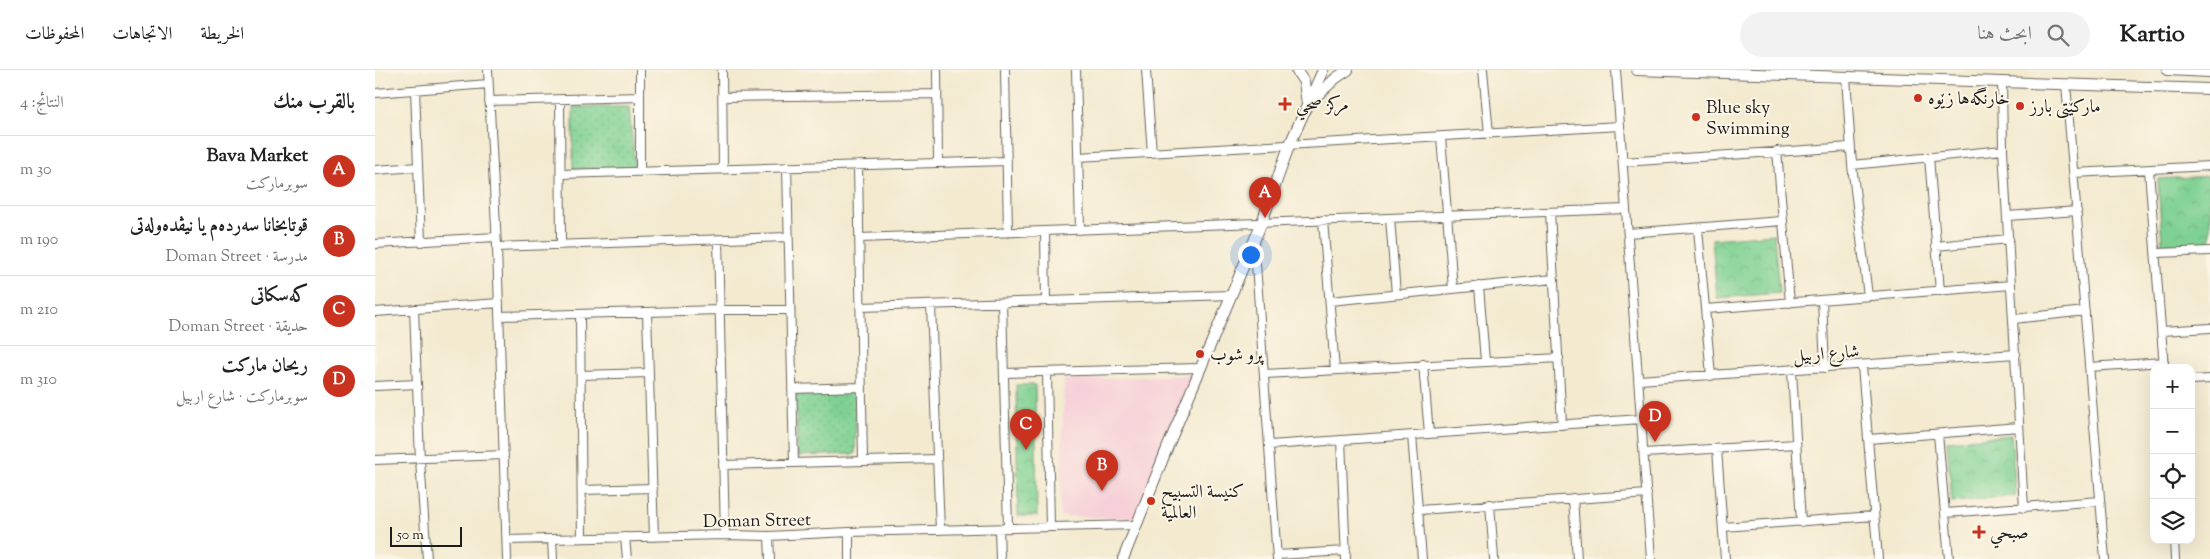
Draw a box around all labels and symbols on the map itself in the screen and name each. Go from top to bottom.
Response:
place label: خارنگەها زێوە [1928,87,2010,113]
marker: خارنگەها زێوە [1912,92,1924,104]
place label: مركز صحي [1296,93,1349,121]
place label: مارکێتی بارز [2028,95,2101,121]
place label: Blue sky Swimming [1706,96,1790,143]
marker: مركز صحي [1278,97,1292,111]
marker: مارکێتی بارز [2014,100,2026,112]
marker: Blue sky Swimming [1690,111,1702,123]
pin: A [1249,177,1281,218]
your location [1238,242,1264,268]
street label: شارع اربيل [1792,340,1860,370]
place label: پرو شوب [1210,343,1265,369]
marker: پرو شوب [1194,348,1206,360]
pin: D [1639,401,1671,442]
pin: C [1010,409,1042,450]
pin: B [1086,450,1118,491]
place label: كنيسة التسبيح العالمية [1161,480,1244,527]
marker: كنيسة التسبيح العالمية [1145,495,1157,507]
street label: Doman Street [703,508,811,536]
place label: صبحي [1990,521,2028,549]
scale bar [390,524,463,547]
marker: صبحي [1972,525,1986,539]

